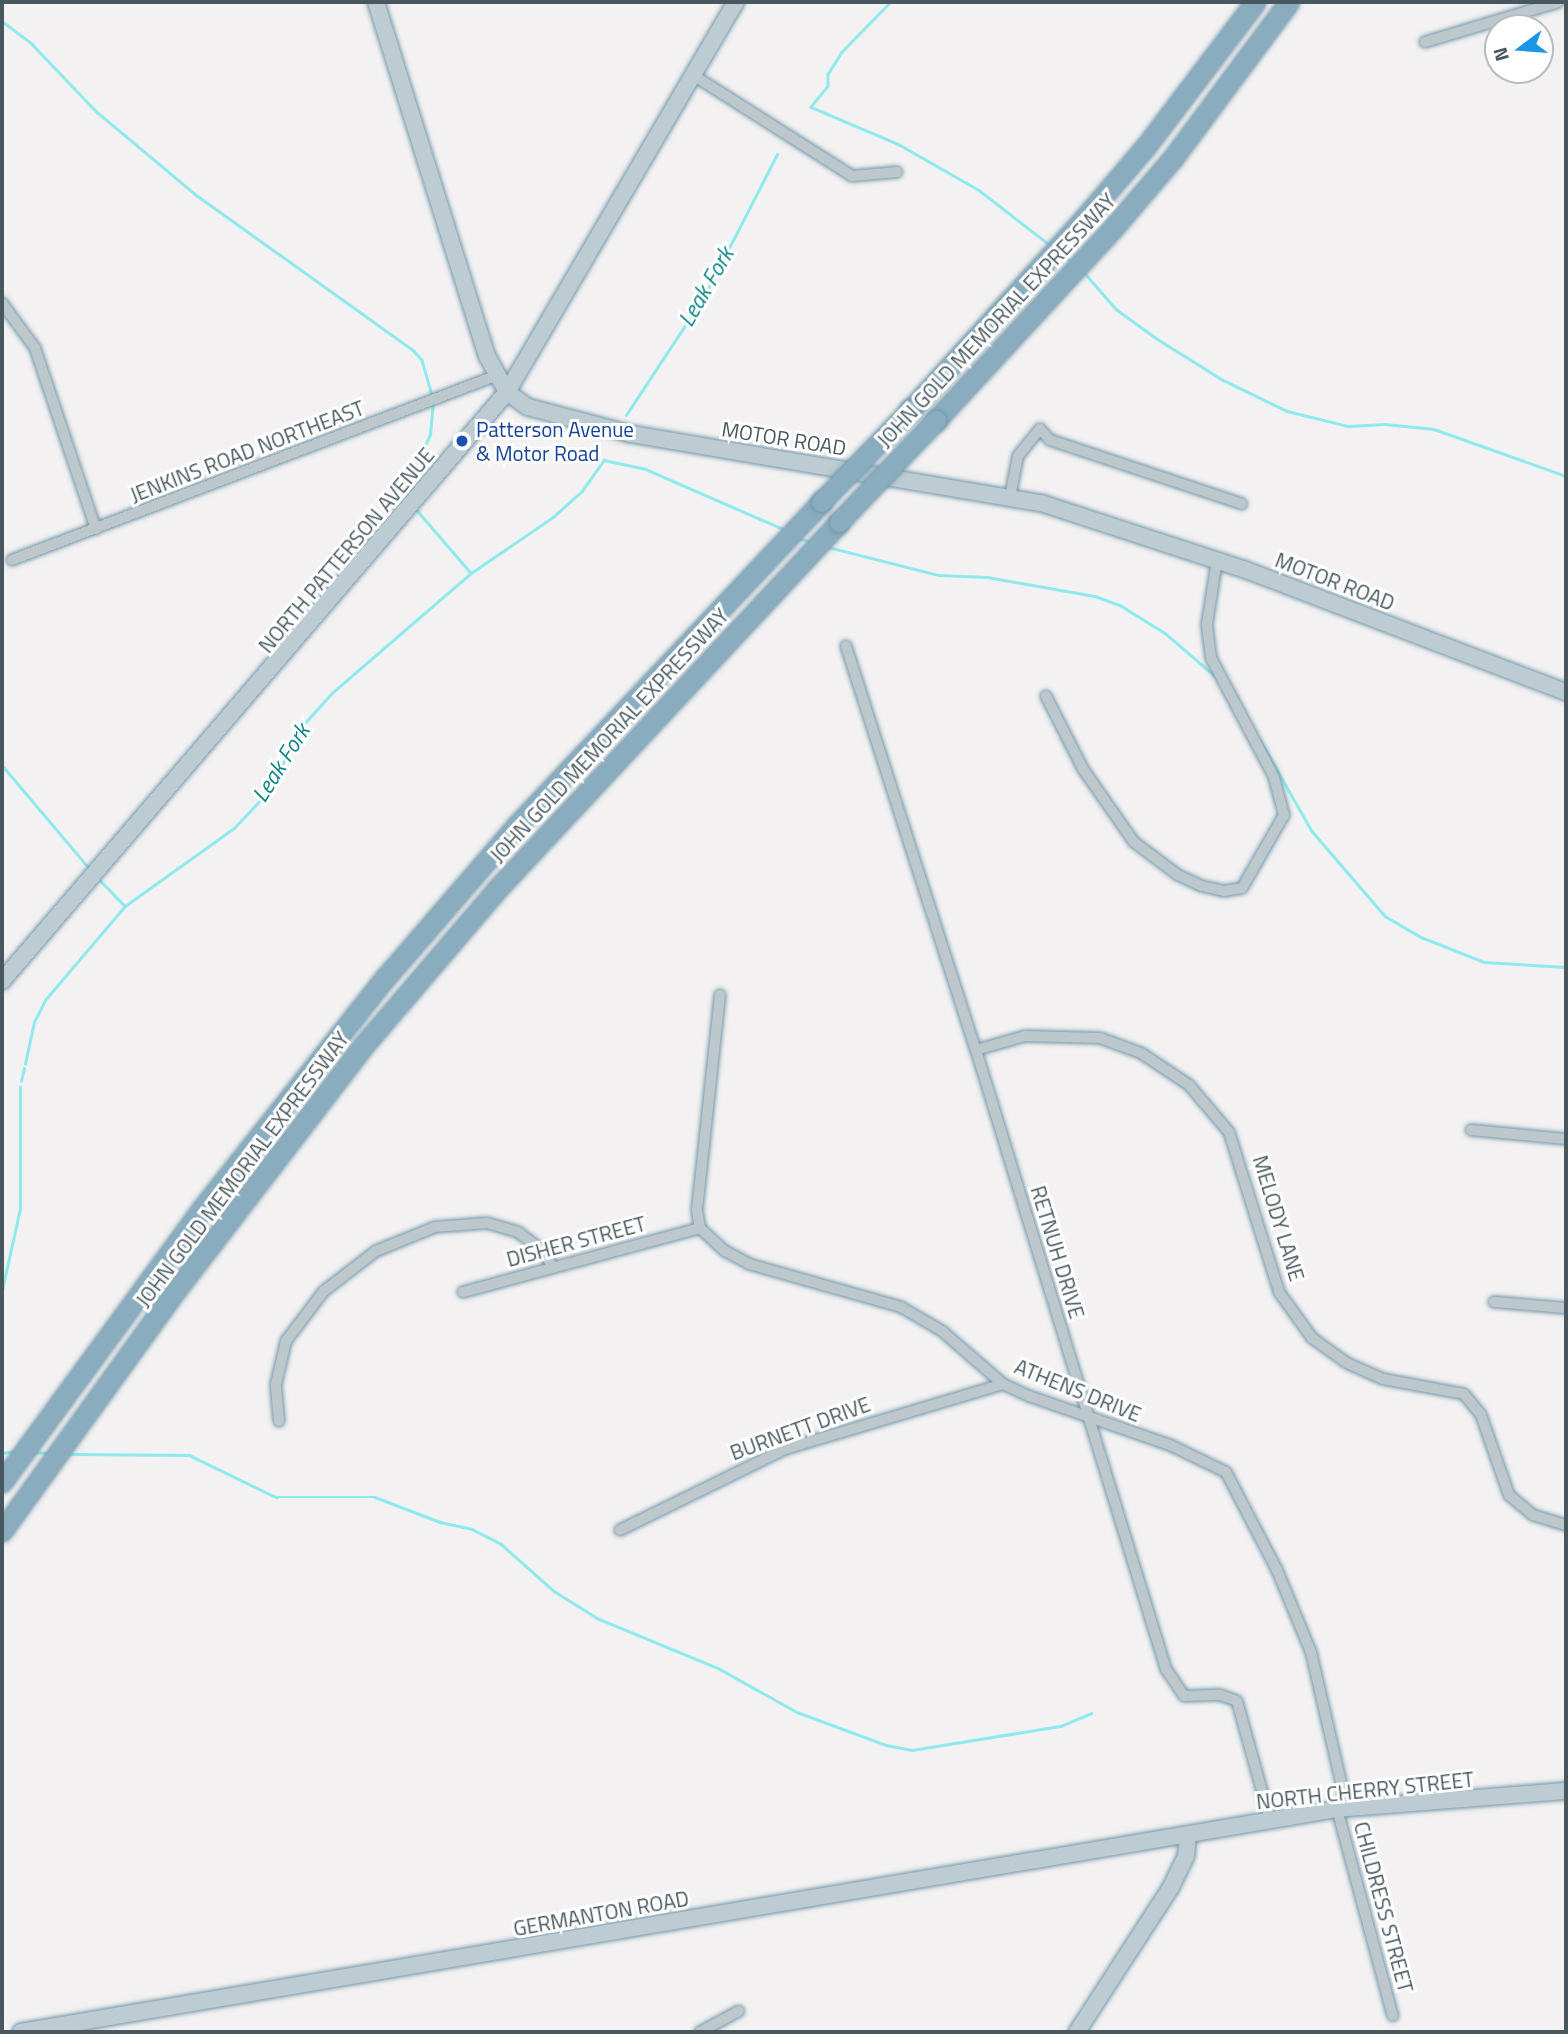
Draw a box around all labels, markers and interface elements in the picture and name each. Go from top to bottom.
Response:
north arrow [1484,14,1554,84]
text: N [1485,44,1516,65]
street label: JOHN GOLD MEMORIAL EXPRESSWAY [872,188,1120,452]
water label: Leak Fork [672,243,740,331]
street label: JENKINS ROAD NORTHEAST [126,395,368,507]
place label: Patterson Avenue & Motor Road [476,416,634,466]
street label: MOTOR ROAD [720,416,848,460]
marker: Patterson Avenue & Motor Road [454,433,470,449]
street label: NORTH PATTERSON AVENUE [253,442,439,658]
street label: MOTOR ROAD [1272,547,1398,615]
street label: JOHN GOLD MEMORIAL EXPRESSWAY [485,603,733,867]
water label: Leak Fork [246,719,316,807]
street label: JOHN GOLD MEMORIAL EXPRESSWAY [130,1026,354,1312]
street label: MELODY LANE [1248,1152,1310,1284]
street label: RETNUH DRIVE [1026,1183,1090,1321]
street label: DISHER STREET [504,1210,648,1272]
street label: ATHENS DRIVE [1011,1353,1145,1427]
street label: BURNETT DRIVE [726,1391,874,1465]
street label: NORTH CHERRY STREET [1255,1766,1475,1814]
street label: CHILDRESS STREET [1349,1819,1419,1995]
street label: GERMANTON ROAD [511,1885,691,1941]

